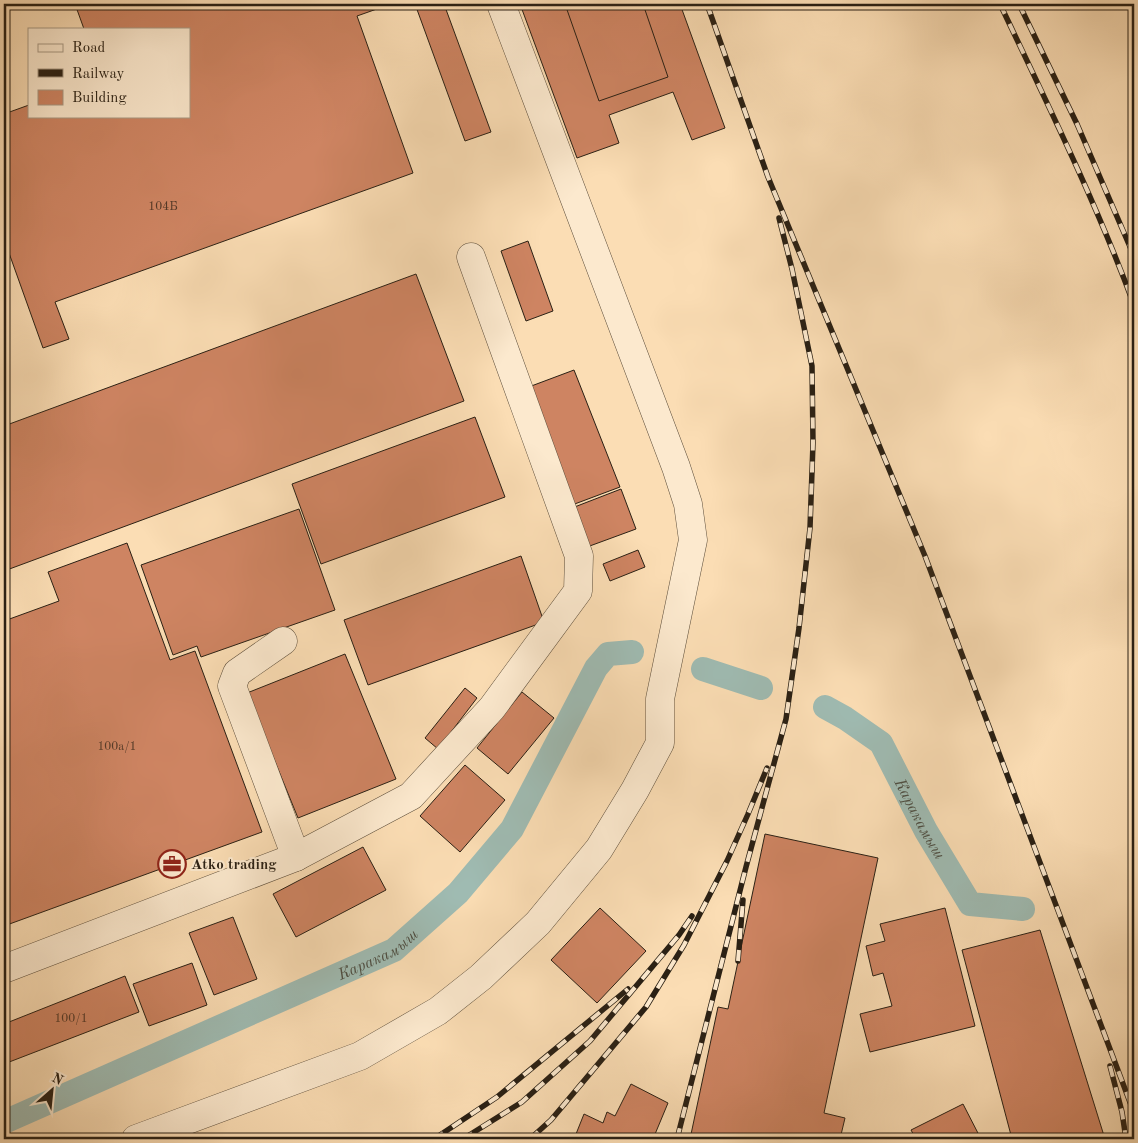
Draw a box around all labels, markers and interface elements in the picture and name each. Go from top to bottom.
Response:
legend [28,28,190,118]
text: Road [72,41,106,56]
text: Railway [72,67,125,82]
text: Building [72,91,127,106]
house number: 104Б [148,201,178,213]
house number: 100a/1 [97,741,137,753]
water label: Каракамыш [890,776,947,863]
office icon: Atko trading [157,849,187,879]
place label: Atko trading [191,858,277,873]
water label: Каракамыш [335,927,422,984]
house number: 100/1 [54,1013,88,1025]
north arrow [28,1066,78,1116]
text: N [50,1071,66,1088]

